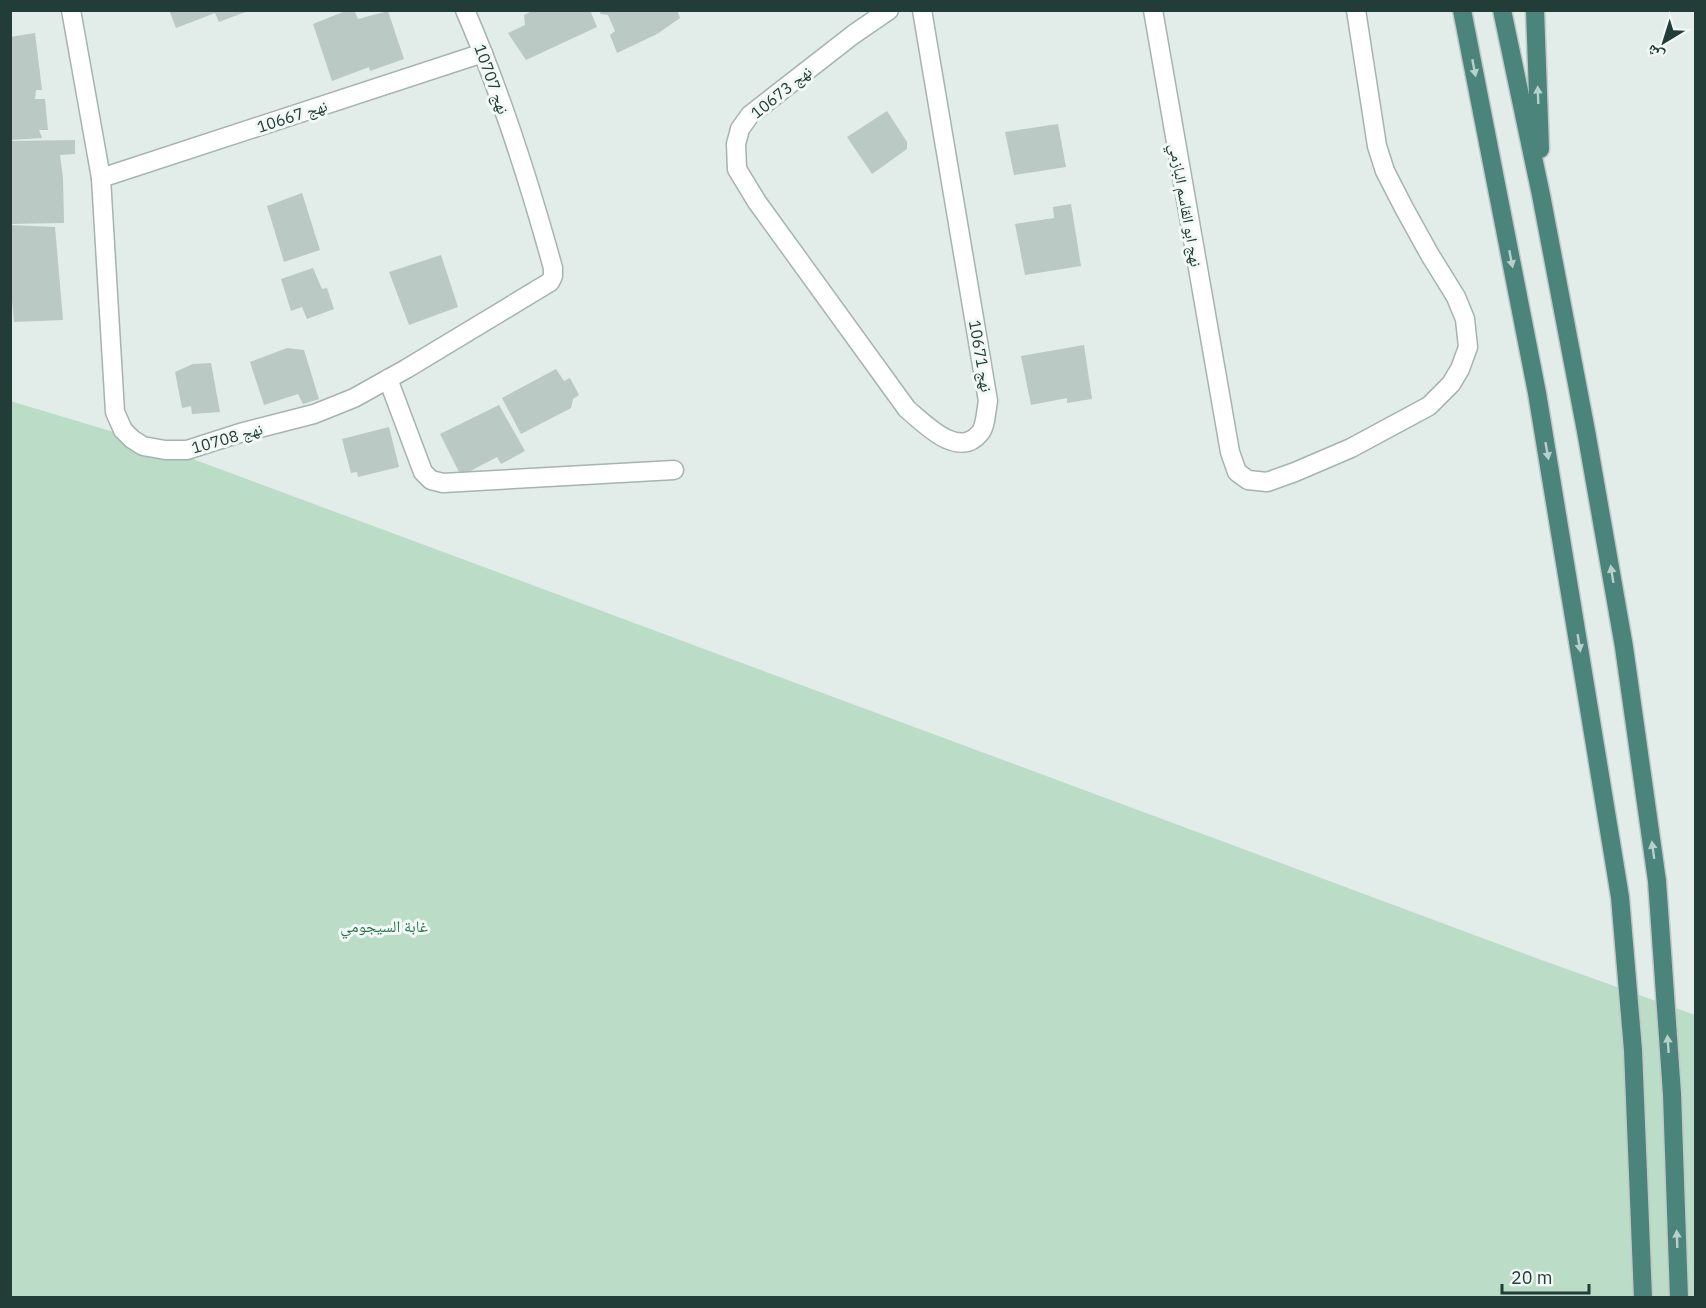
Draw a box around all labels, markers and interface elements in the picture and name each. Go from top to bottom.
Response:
north arrow [1634,12,1694,72]
street label: نهج 10707 [469,41,514,117]
text: ش [1642,41,1668,67]
one-way arrow [1470,59,1479,78]
street label: نهج 10673 [746,61,816,124]
one-way arrow [1533,86,1543,105]
street label: نهج 10667 [254,95,330,138]
street label: نهج ابو القاسم البازمي [1162,142,1207,269]
one-way arrow [1507,250,1516,269]
street label: نهج 10671 [964,318,997,394]
street label: نهج 10708 [189,418,265,459]
one-way arrow [1543,442,1552,461]
one-way arrow [1607,564,1616,583]
one-way arrow [1575,634,1584,653]
one-way arrow [1648,840,1657,859]
park label: غابة السيجومي [340,916,428,939]
one-way arrow [1664,1035,1673,1054]
one-way arrow [1673,1230,1682,1249]
scale bar [1502,1257,1589,1295]
text: 20 m [1511,1266,1553,1289]

